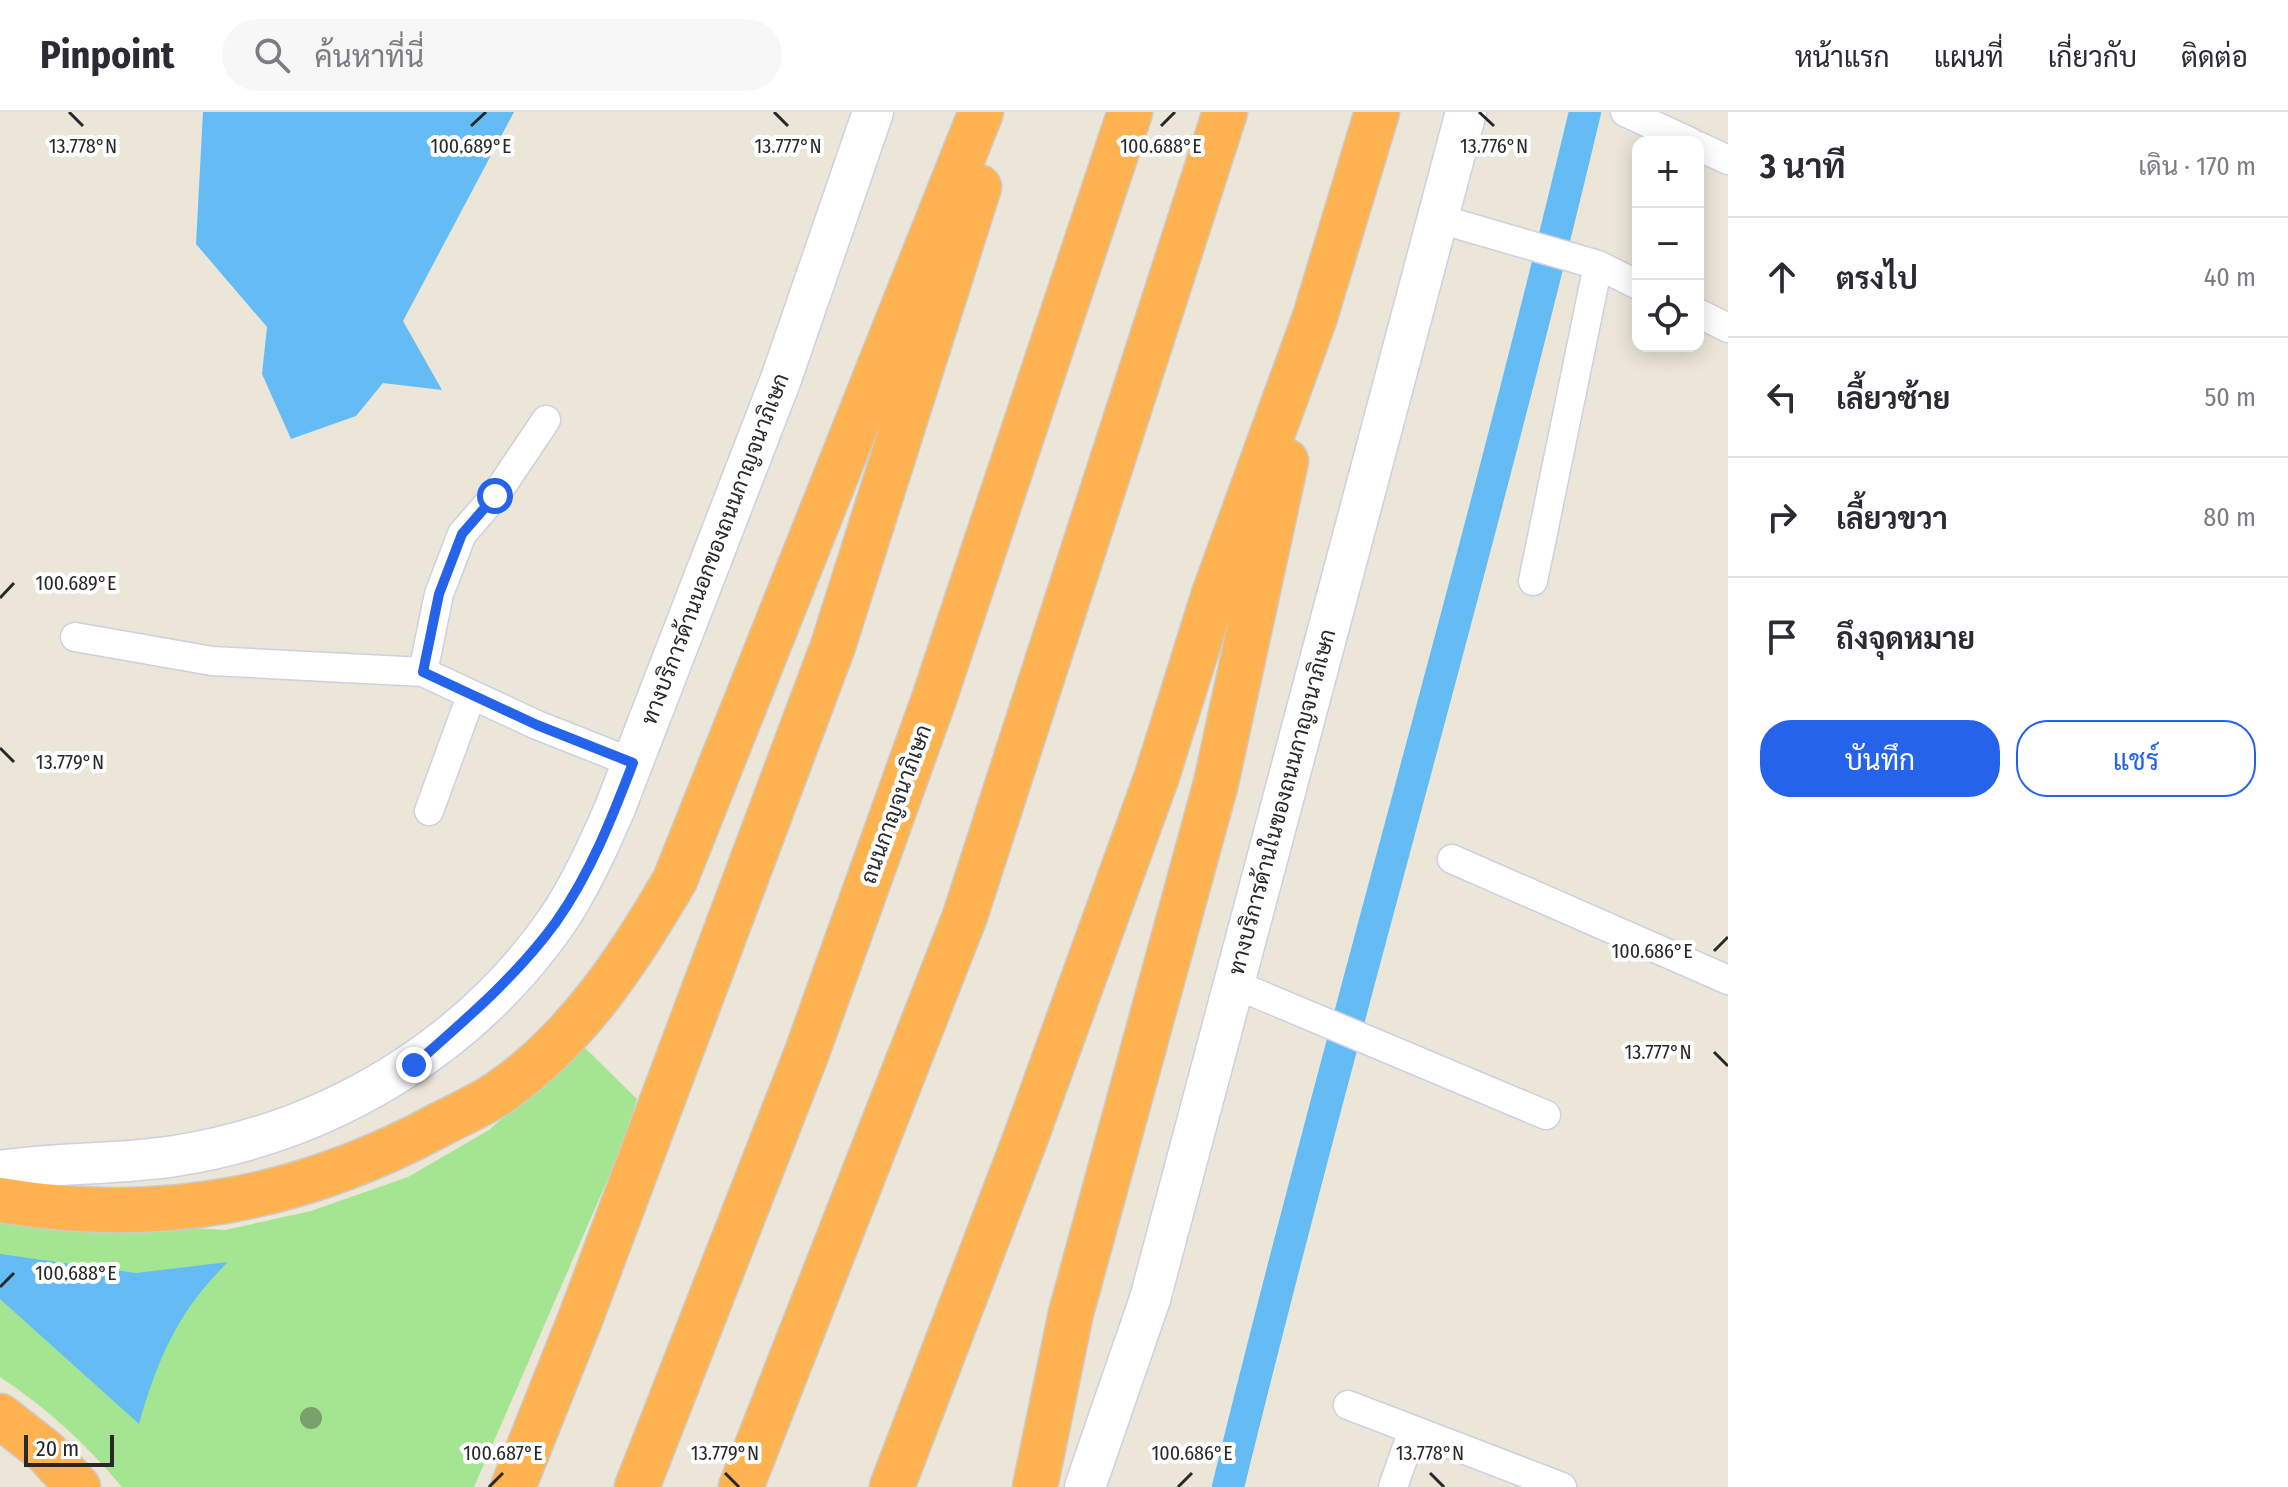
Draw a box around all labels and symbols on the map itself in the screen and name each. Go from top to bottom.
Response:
text: 13.778°N [49,134,117,158]
text: 100.689°E [431,134,511,158]
text: 13.777°N [754,134,822,158]
text: 100.688°E [1120,134,1202,158]
text: 13.776°N [1460,134,1528,158]
street label: ทางบริการด้านนอกของถนนกาญจนาภิเษก [634,369,795,729]
route start [477,478,513,514]
text: 100.689°E [36,571,116,595]
street label: ทางบริการด้านในของถนนกาญจนาภิเษก [1222,626,1341,978]
street label: ถนนกาญจนาภิเษก [855,721,937,887]
text: 13.779°N [36,750,104,774]
text: 100.686°E [1611,939,1693,963]
text: 13.777°N [1624,1040,1692,1064]
route end [396,1047,432,1083]
text: 100.688°E [35,1261,117,1285]
scale bar [24,1431,114,1467]
text: 100.687°E [463,1441,543,1465]
text: 13.779°N [691,1441,759,1465]
text: 100.686°E [1151,1441,1233,1465]
text: 13.778°N [1396,1441,1464,1465]

